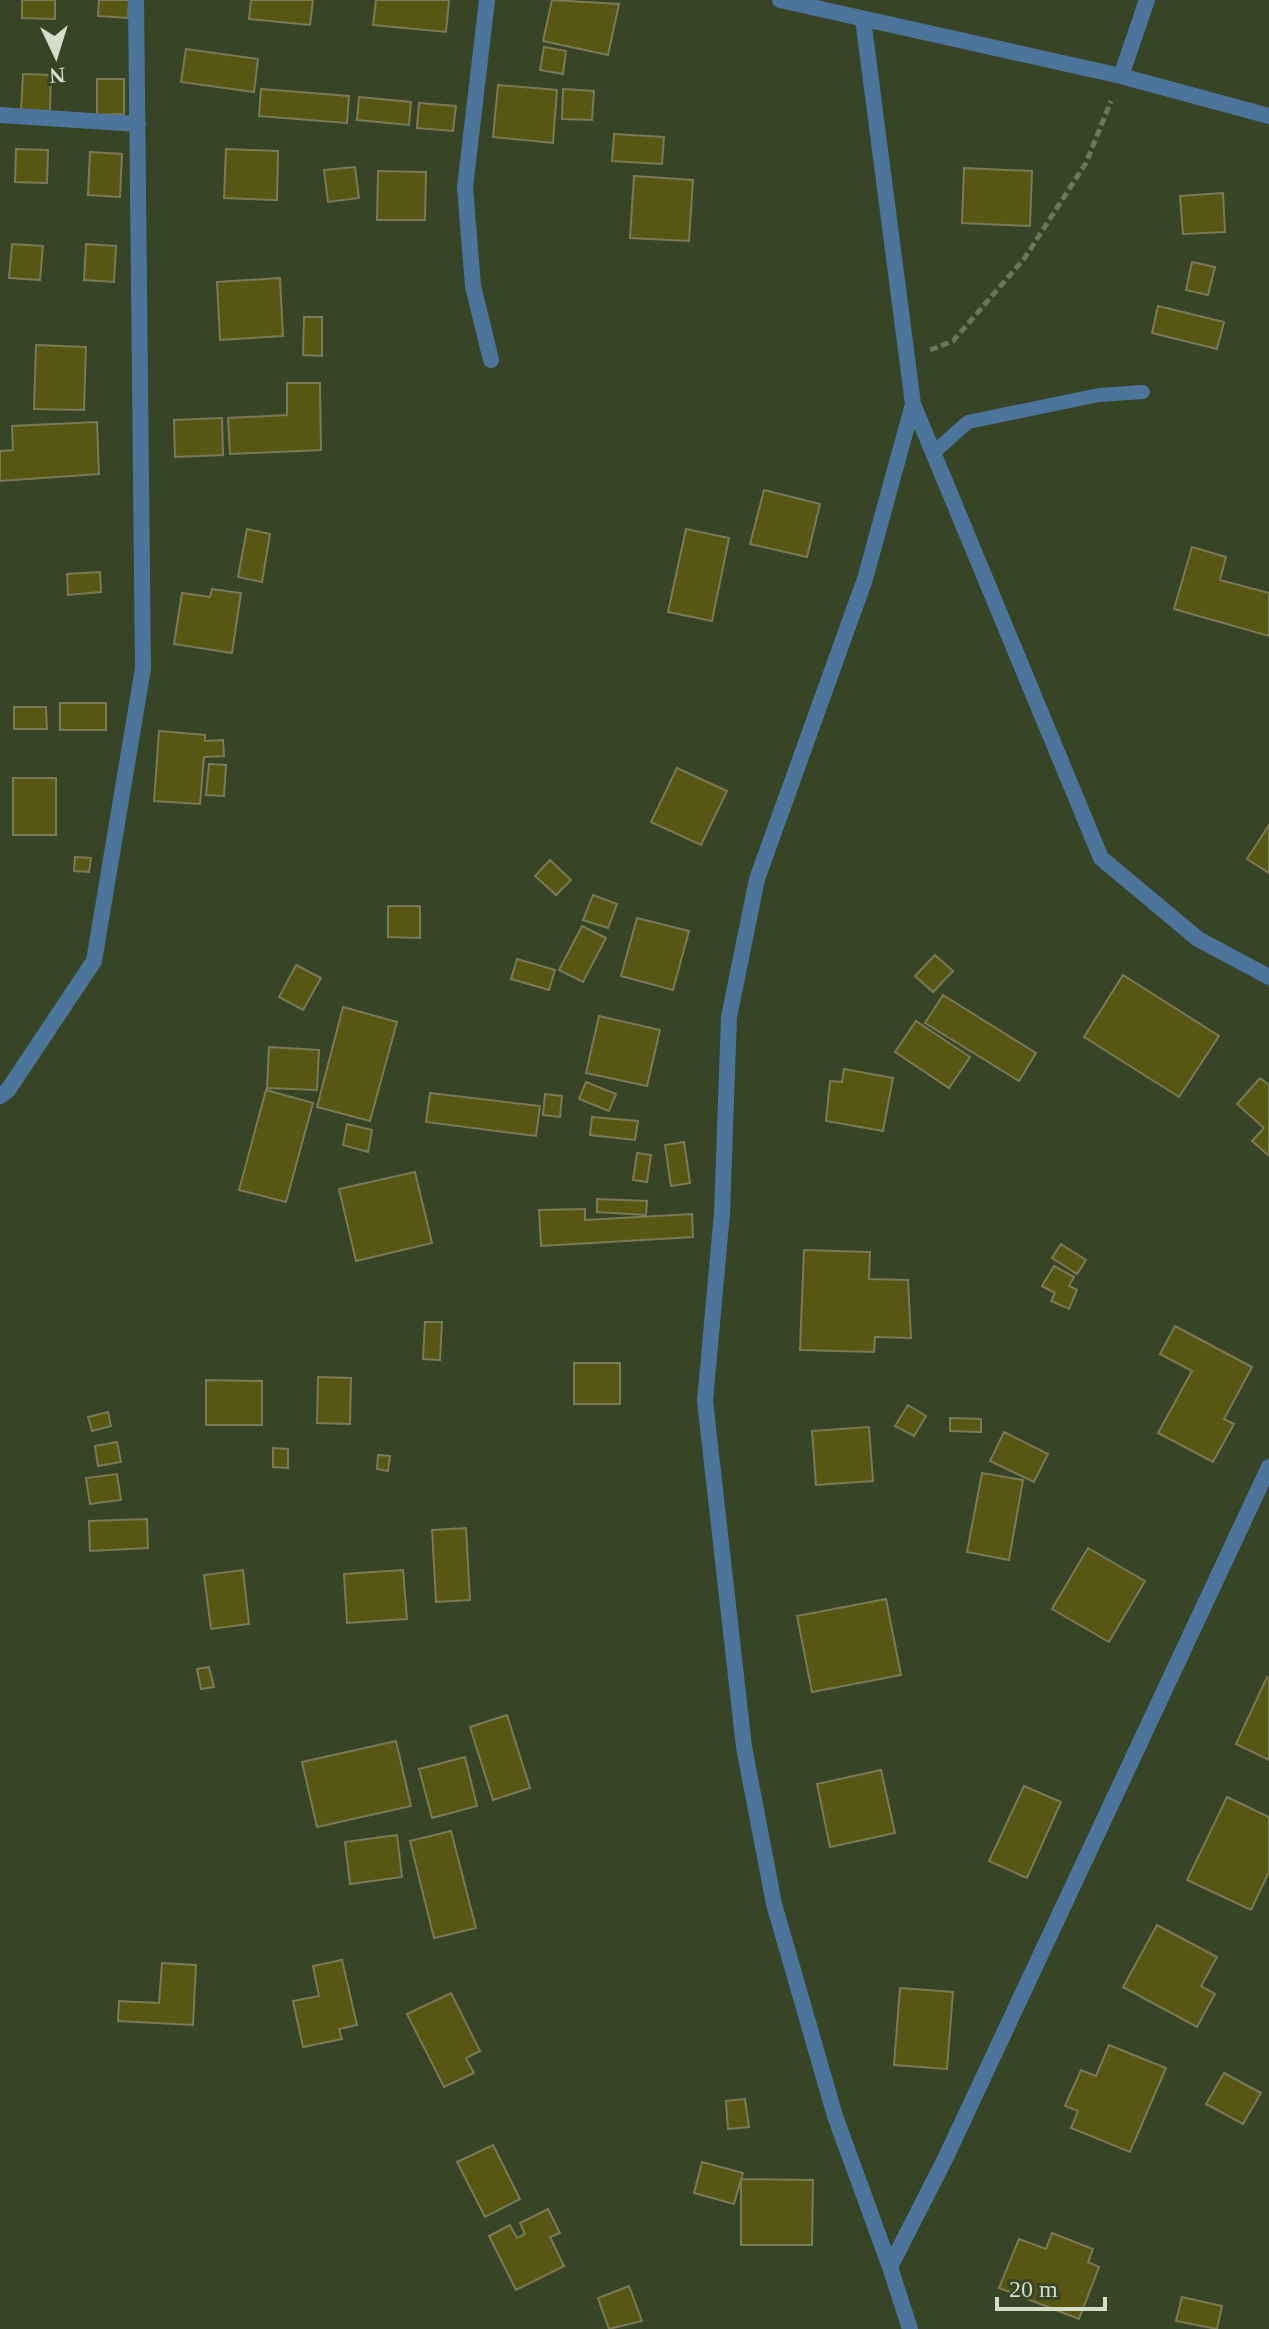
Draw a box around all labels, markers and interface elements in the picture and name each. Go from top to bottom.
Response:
north arrow [16,16,96,96]
text: N [48,62,66,88]
scale bar [997,2261,1105,2311]
text: 20 m [1009,2276,1058,2302]

